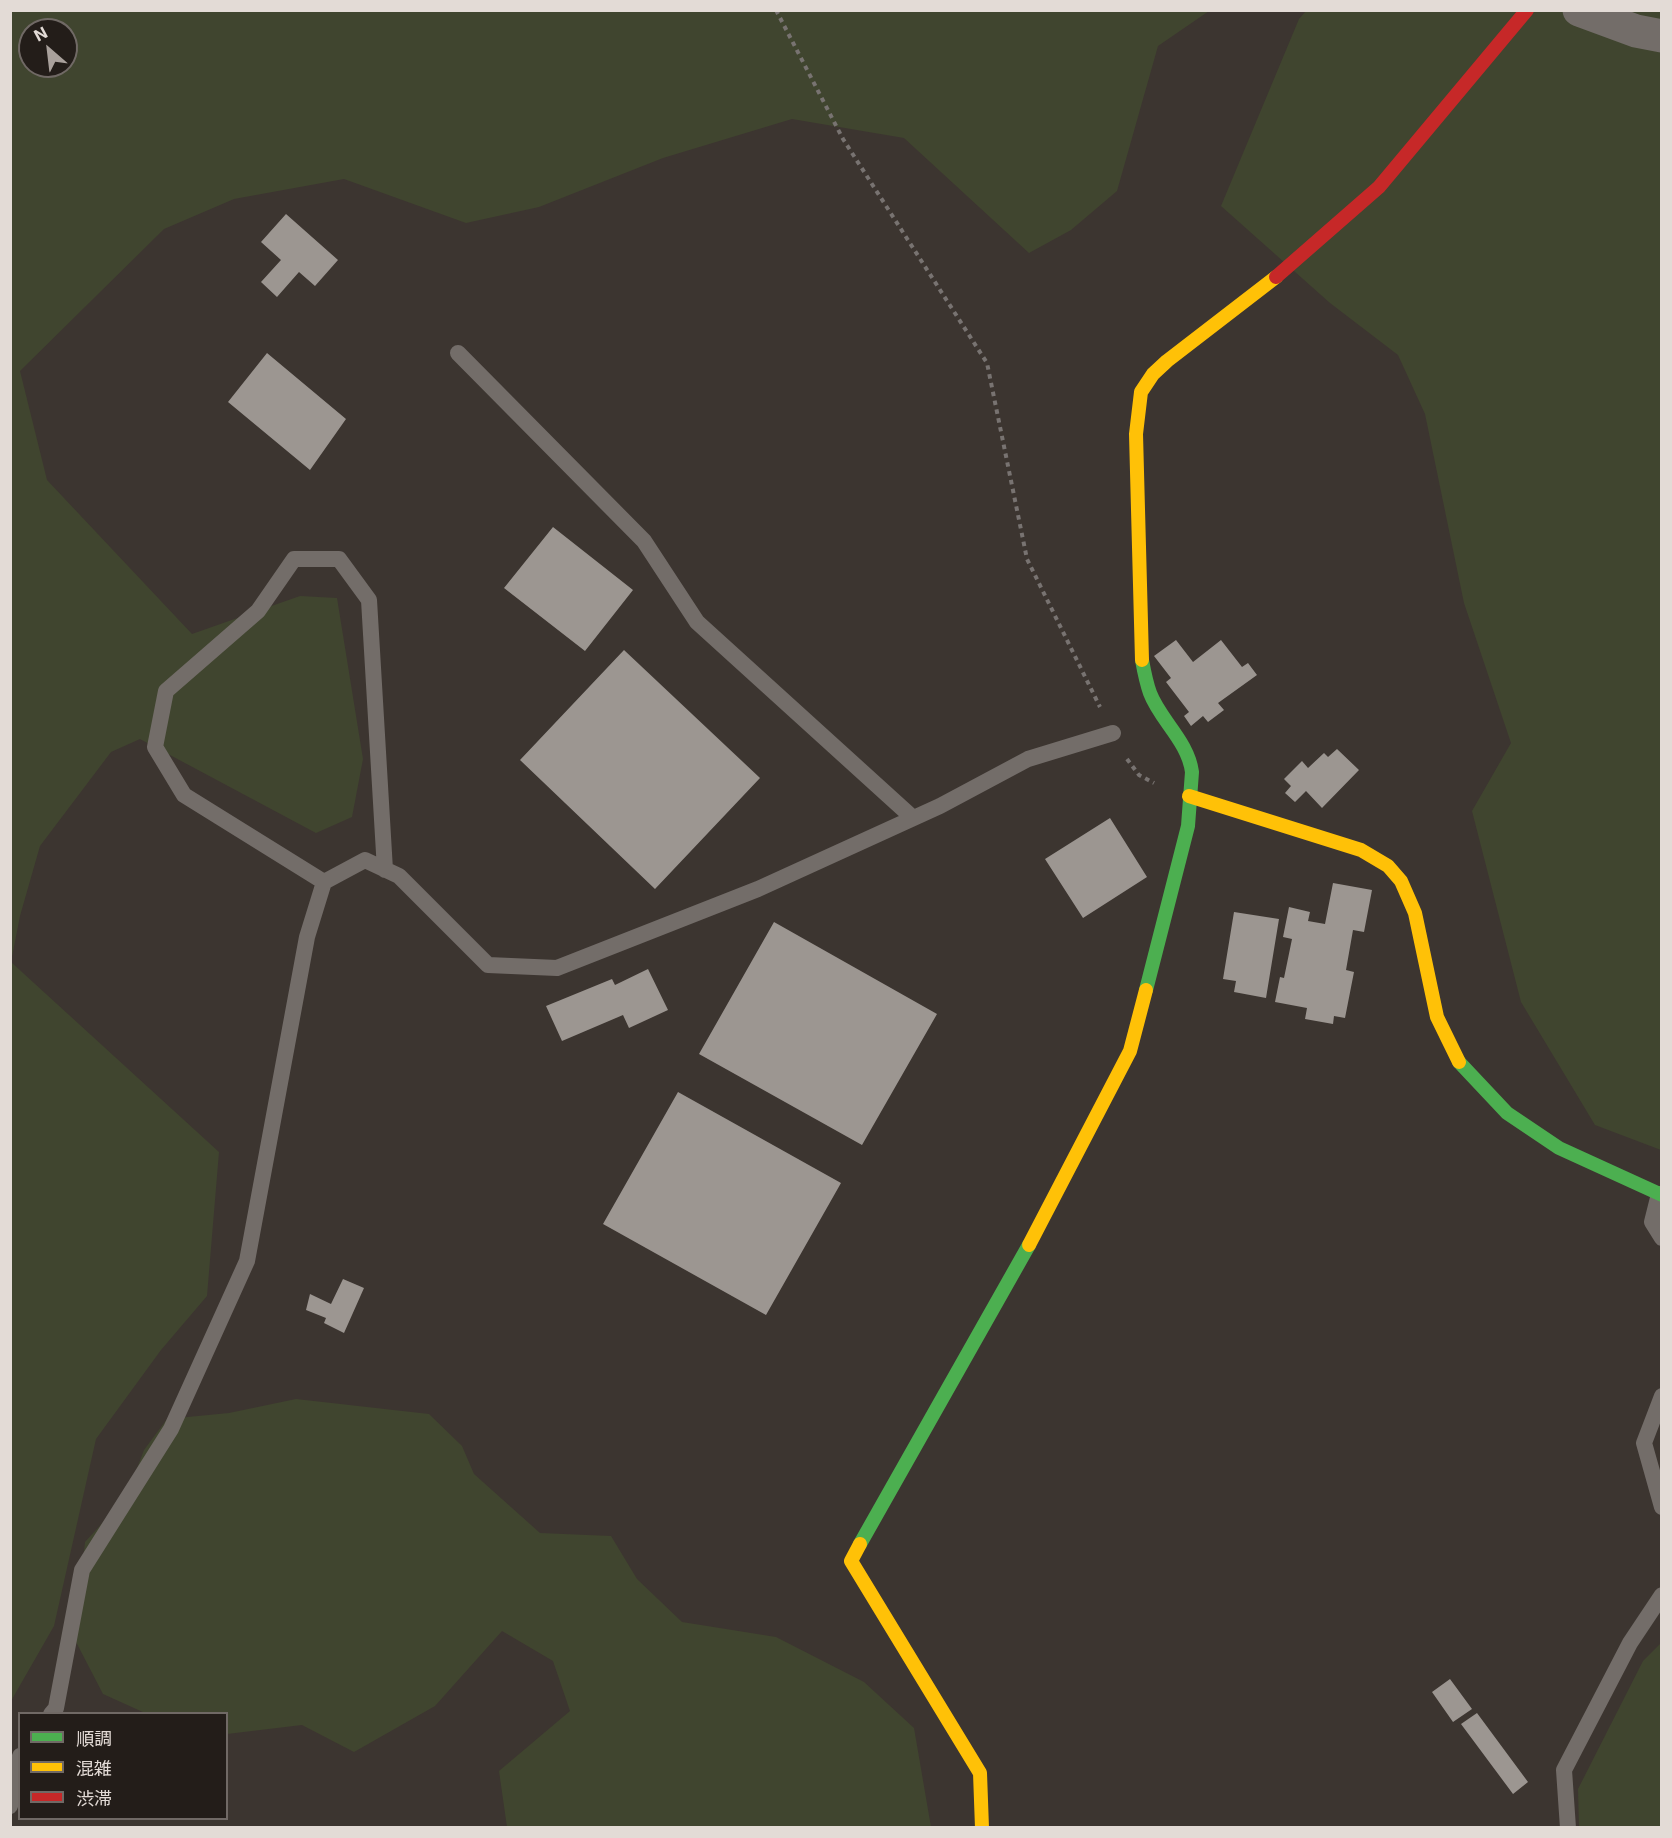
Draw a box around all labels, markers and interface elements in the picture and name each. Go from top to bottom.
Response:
north arrow [18,18,78,78]
text: N [30,22,51,46]
legend [18,1712,228,1820]
text: 順調 [76,1728,112,1749]
text: 混雑 [76,1758,112,1779]
text: 渋滞 [76,1788,112,1809]

